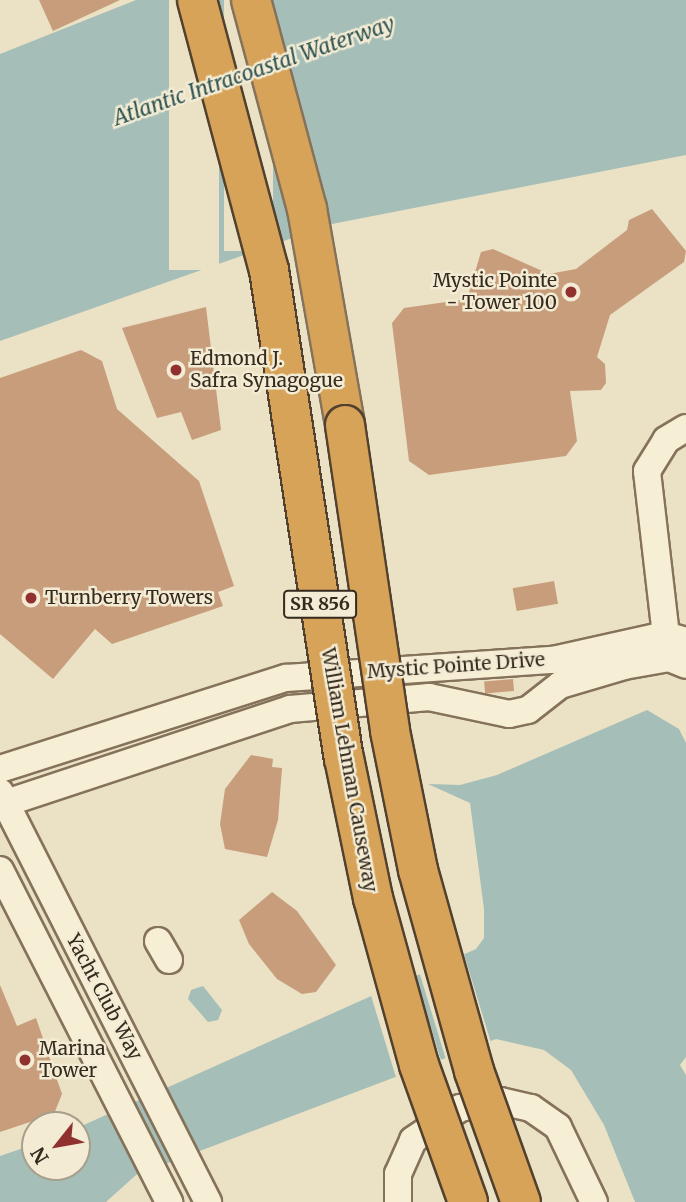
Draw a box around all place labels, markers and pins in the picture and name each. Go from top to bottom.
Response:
place label: Mystic Pointe - Tower 100 [433,270,557,314]
marker: Mystic Pointe - Tower 100 [563,284,579,300]
place label: Edmond J. Safra Synagogue [190,348,343,392]
marker: Edmond J. Safra Synagogue [168,362,184,378]
place label: Turnberry Towers [45,587,213,609]
marker: Turnberry Towers [23,590,39,606]
place label: Marina Tower [39,1038,106,1082]
marker: Marina Tower [17,1052,33,1068]

